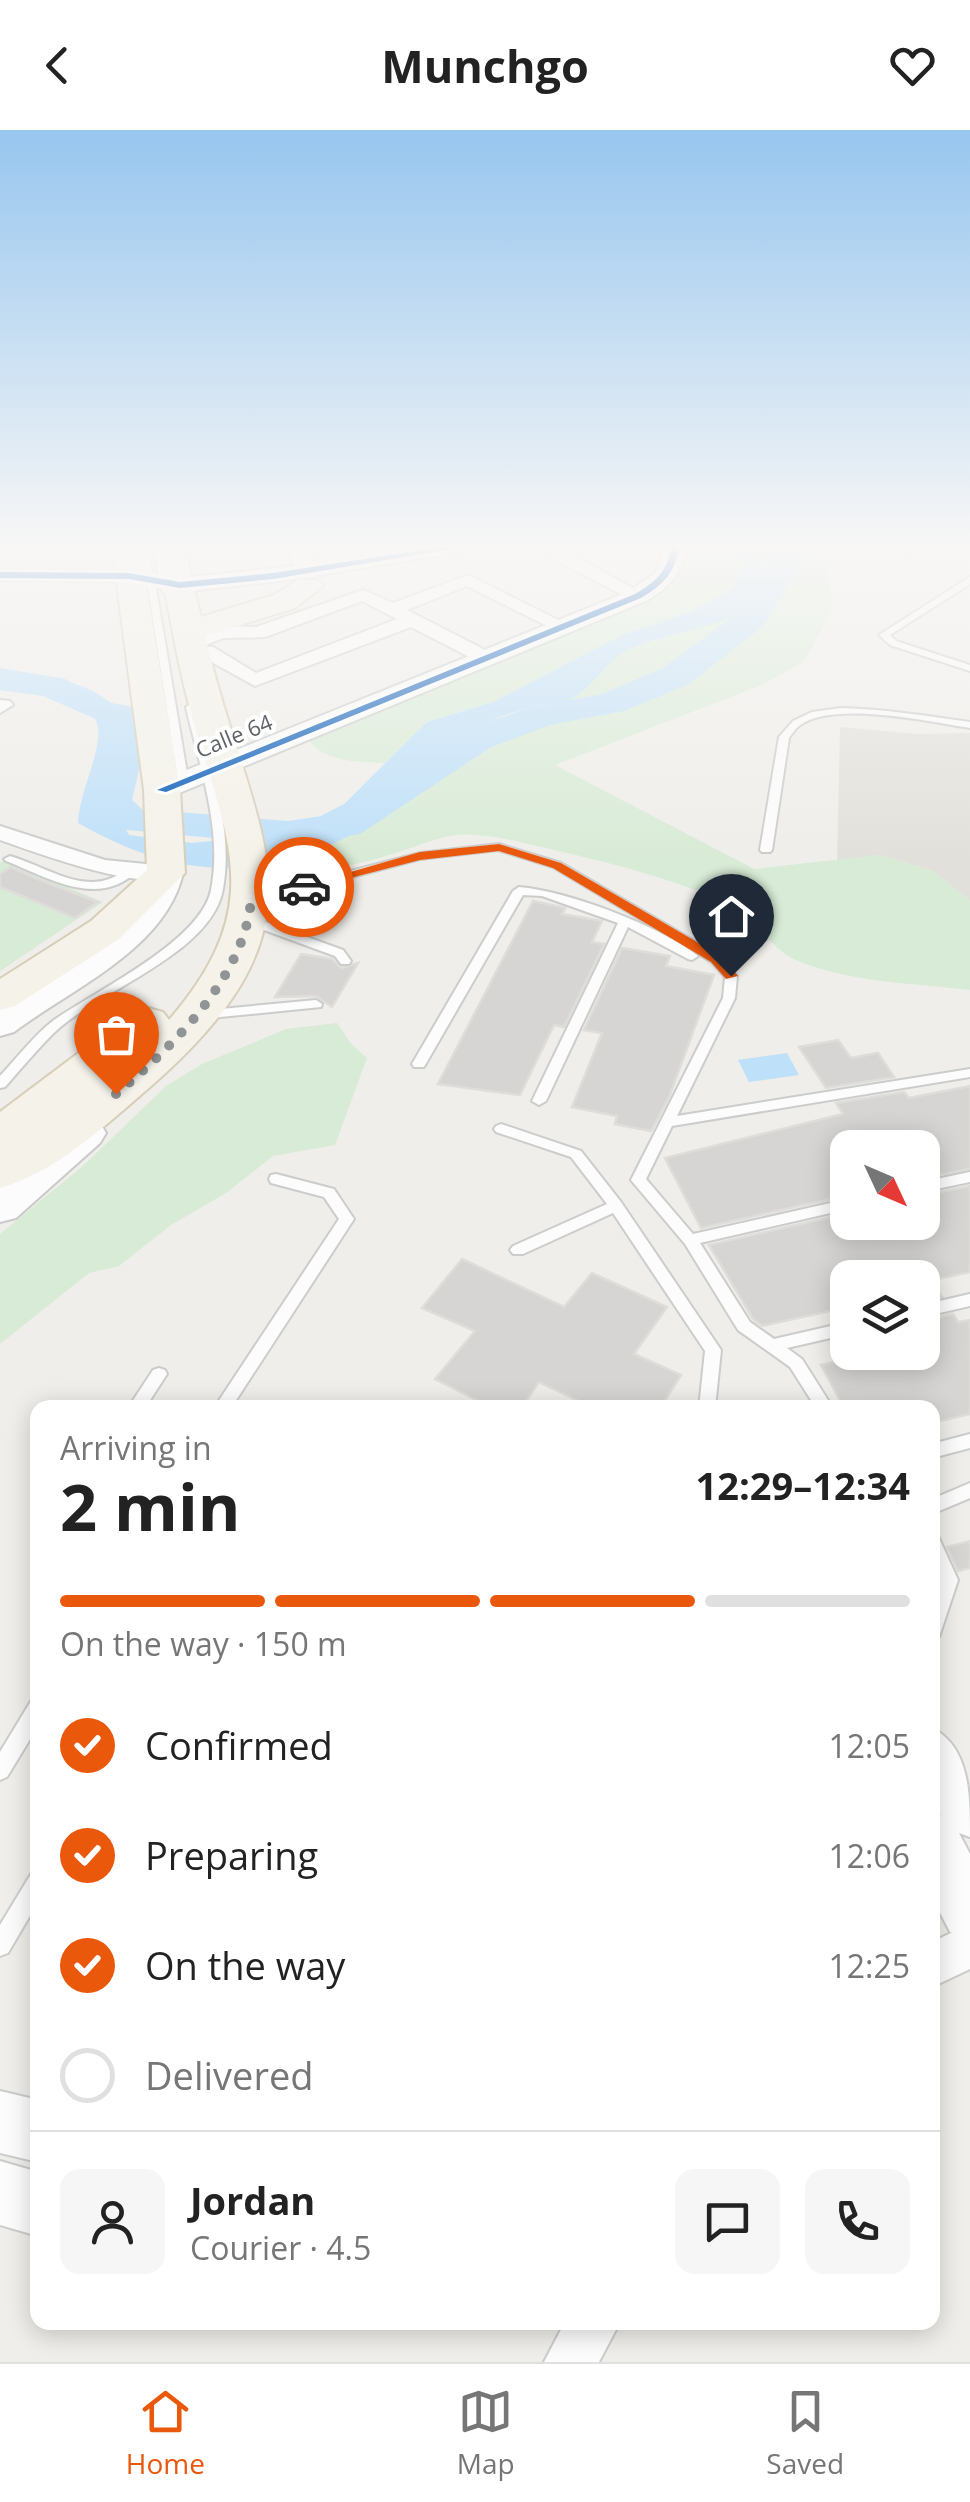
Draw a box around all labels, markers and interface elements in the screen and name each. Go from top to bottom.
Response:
text: Munchgo [381,35,589,96]
icon: back [30,38,85,93]
icon: heart [885,38,940,93]
street label: Calle 64 [191,706,277,764]
courier [254,837,354,937]
icon: car [277,860,332,915]
pin [689,874,774,977]
icon: home [704,889,759,944]
pin [74,992,159,1095]
icon: bag [89,1007,144,1062]
north arrow [830,1130,940,1240]
map controls [830,1130,940,1370]
button: layers [830,1260,940,1370]
text: Arriving in [60,1426,212,1469]
text: 12:29–12:34 [696,1459,910,1511]
text: 2 min [60,1462,240,1550]
text: On the way · 150 m [60,1622,347,1665]
icon: check [60,1718,115,1773]
text: Confirmed [145,1719,333,1771]
text: 12:05 [828,1724,910,1767]
icon: check [60,1828,115,1883]
text: Preparing [145,1829,318,1881]
text: 12:06 [828,1834,910,1877]
icon: check [60,1938,115,1993]
text: On the way [145,1939,345,1991]
text: 12:25 [828,1944,910,1987]
text: Delivered [145,2049,314,2101]
button: person [60,2169,165,2274]
button: chat [675,2169,780,2274]
button: phone [805,2169,910,2274]
text: Jordan [190,2174,315,2226]
text: Courier · 4.5 [190,2226,371,2269]
tab: Home [126,2384,205,2482]
tab: Map [457,2384,515,2482]
tab: Saved [766,2384,844,2482]

